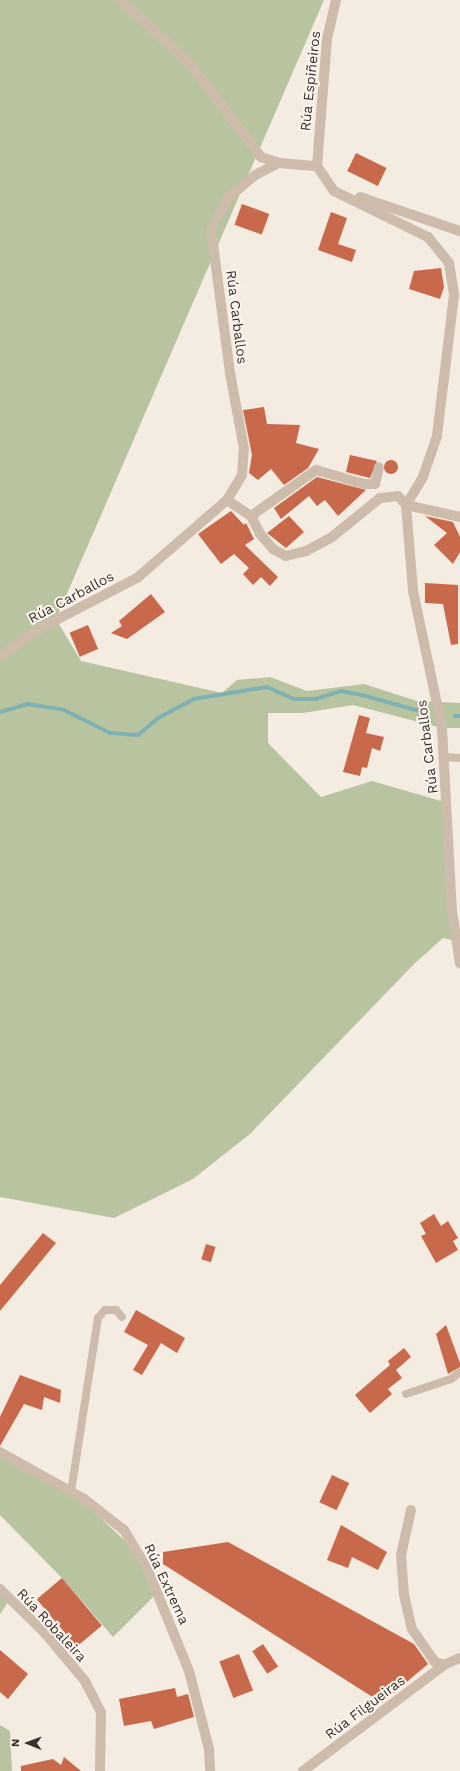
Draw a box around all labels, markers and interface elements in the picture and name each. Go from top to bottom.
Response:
street label: Rúa Espiñeiros [296,30,324,132]
street label: Rúa Carballos [223,269,251,365]
street label: Rúa Carballos [25,567,117,627]
street label: Rúa Carballos [413,699,441,795]
street label: Rúa Extrema [141,1541,193,1627]
street label: Rúa Robaleira [14,1585,90,1665]
street label: Rúa Filgueiras [322,1671,408,1743]
north arrow [8,1723,48,1763]
text: N [9,1739,22,1747]

